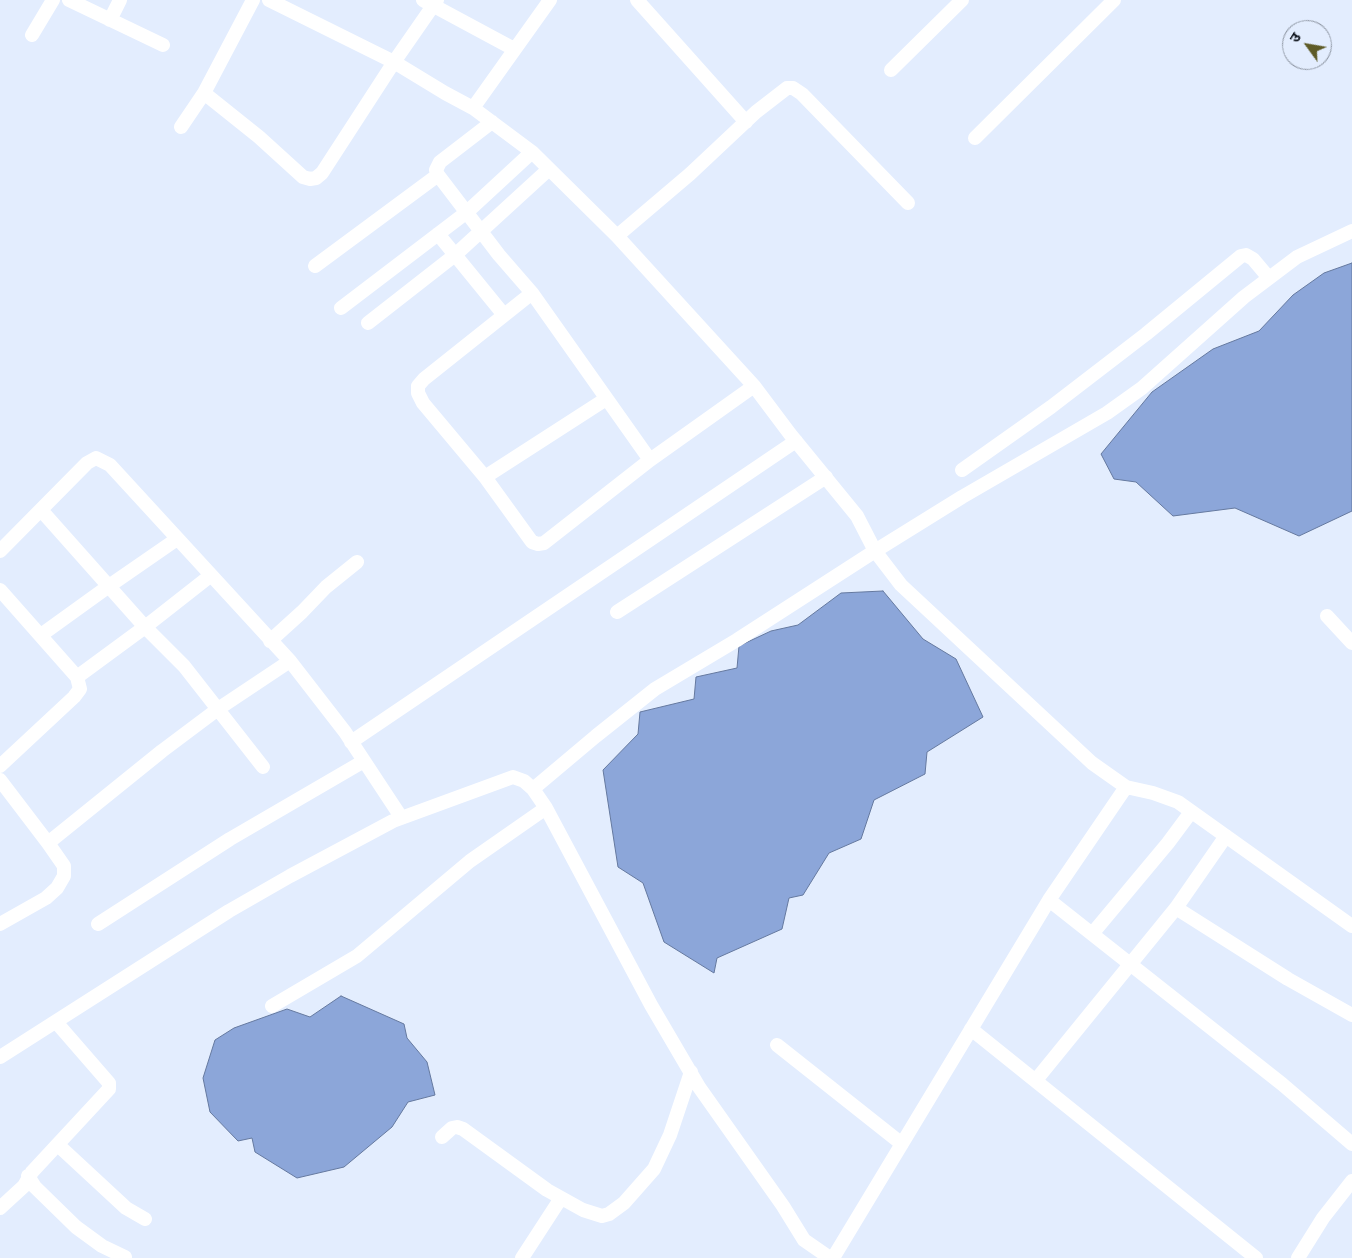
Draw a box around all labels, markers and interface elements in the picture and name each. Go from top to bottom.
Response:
north arrow [1282,20,1332,70]
text: उ [1285,29,1304,45]

